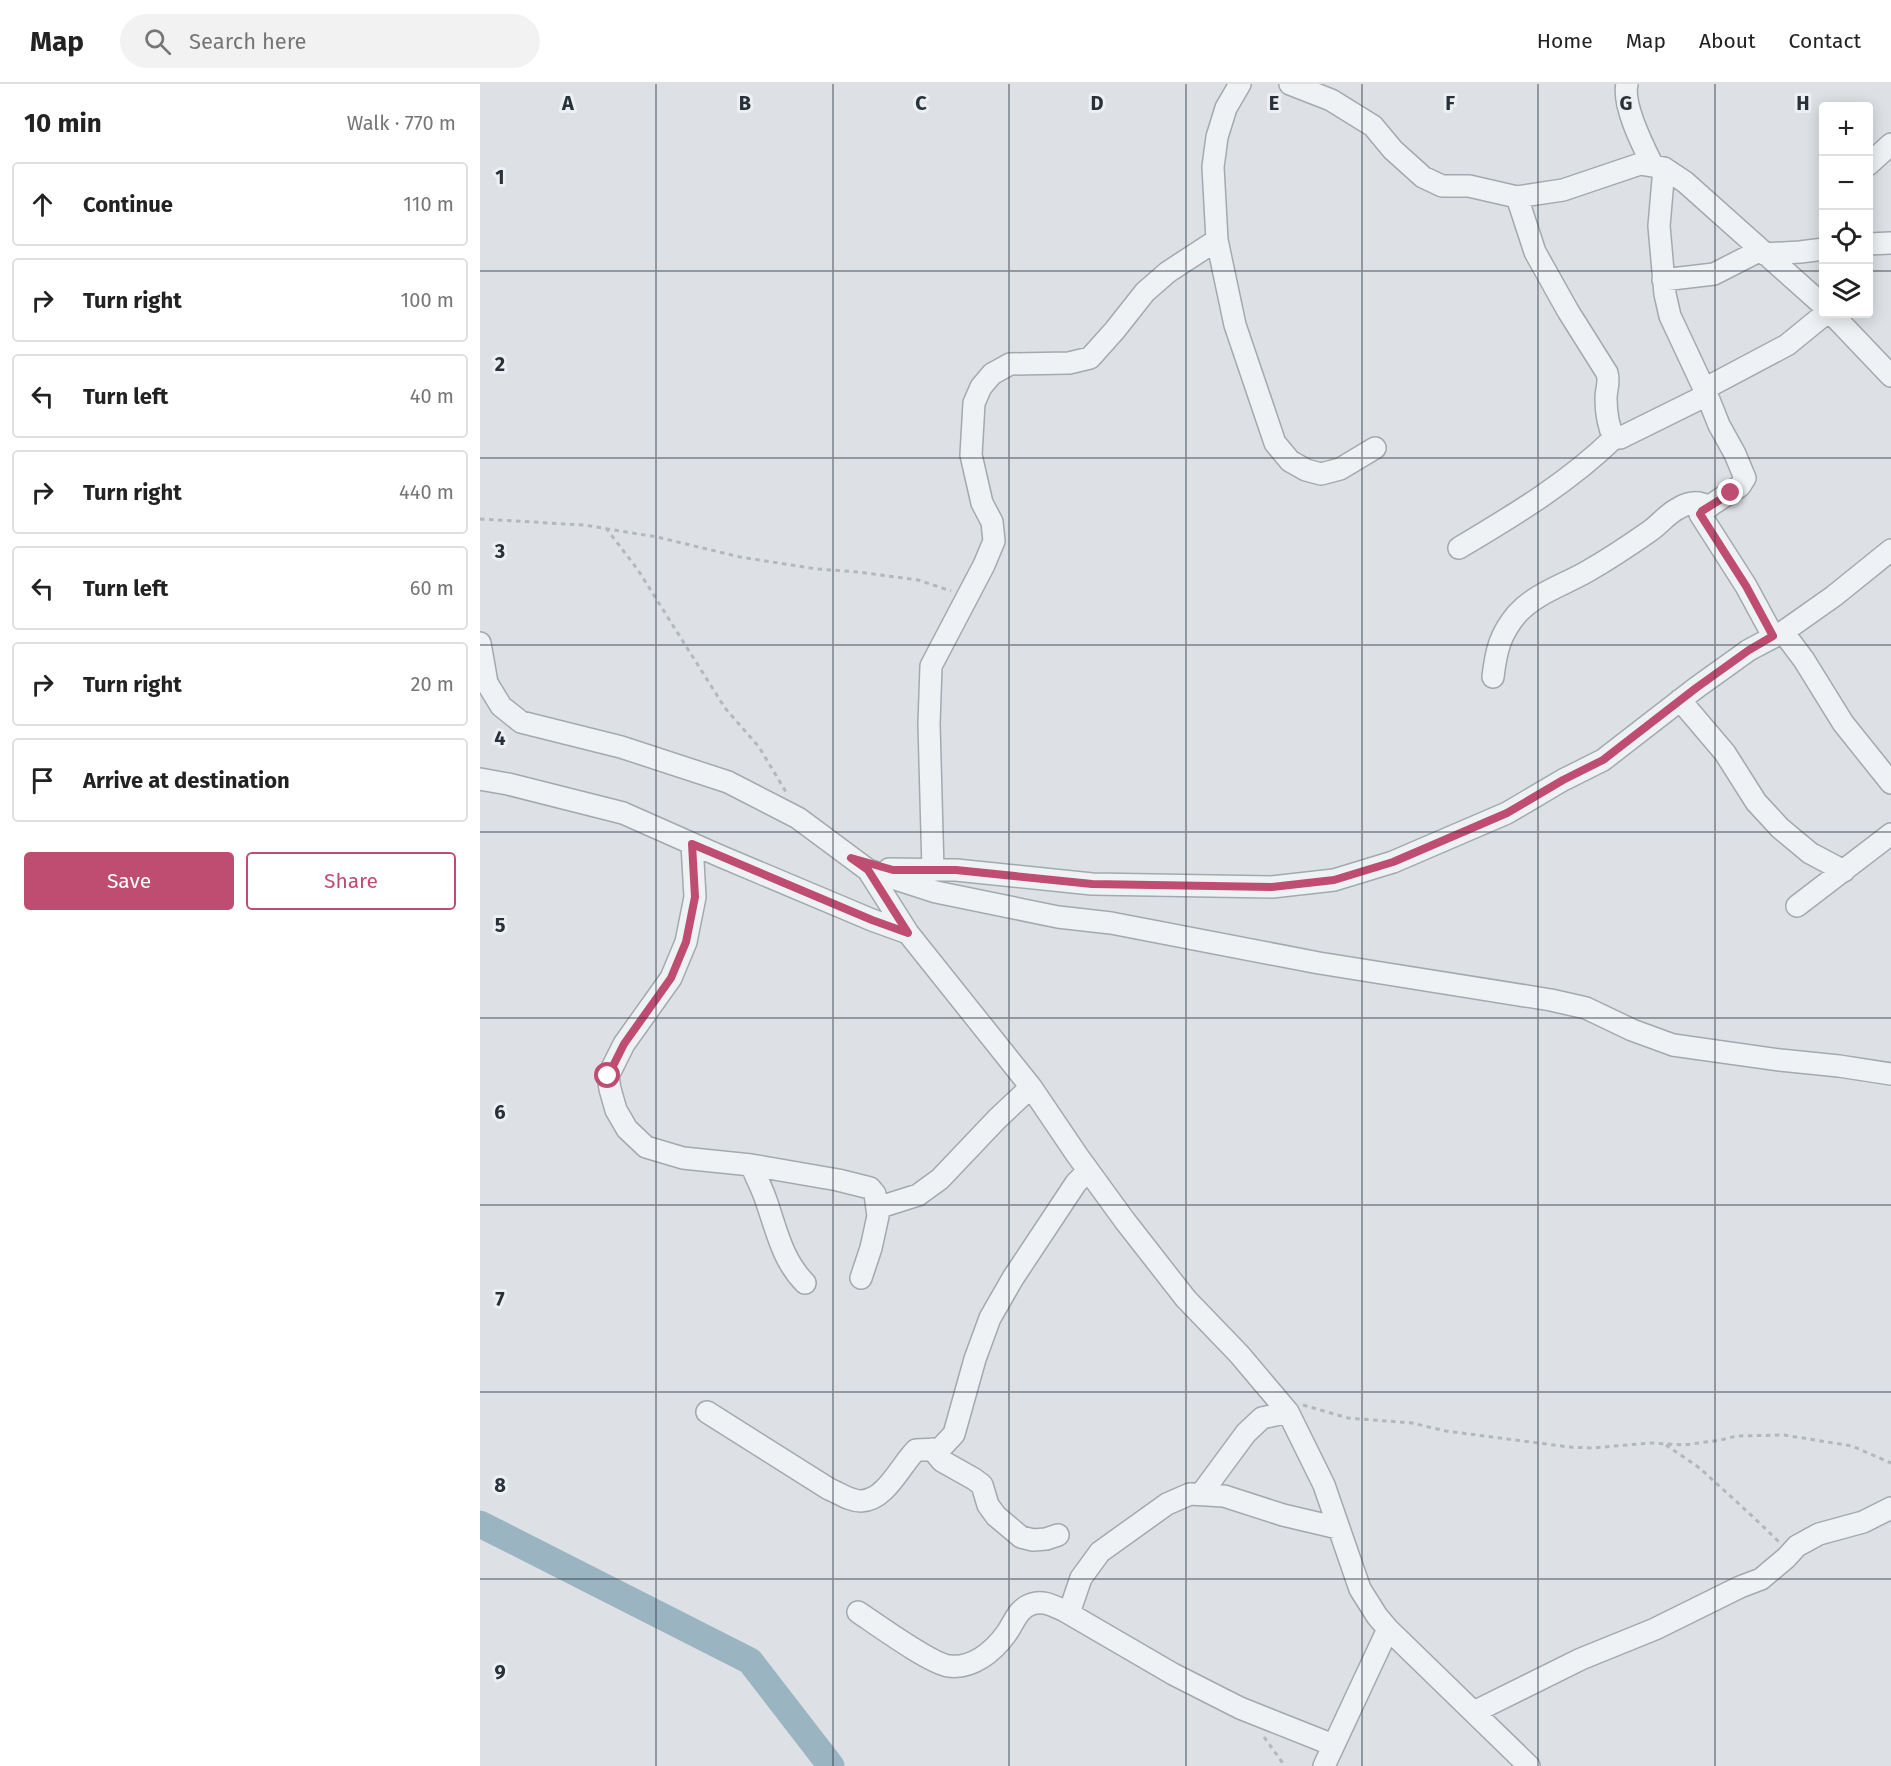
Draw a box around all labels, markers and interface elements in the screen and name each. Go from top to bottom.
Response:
search box [120,14,540,68]
text: Map [30,25,84,58]
icon: search [141,25,174,58]
text: Search here [189,28,307,55]
text: Home [1537,28,1593,54]
text: Map [1626,28,1666,54]
text: About [1699,28,1756,54]
text: Contact [1789,28,1861,54]
text: A [561,91,575,115]
text: B [739,91,751,115]
text: C [915,91,927,115]
text: D [1090,91,1104,115]
text: E [1269,91,1279,115]
text: F [1445,91,1455,115]
text: G [1620,91,1632,115]
text: H [1796,91,1810,115]
map controls [1819,102,1873,318]
button: + [1819,102,1873,156]
text: 10 min [24,108,102,139]
text: Walk · 770 m [347,111,456,135]
button: − [1819,156,1873,210]
text: 1 [495,165,505,189]
icon: ahead [26,188,59,221]
text: Continue [83,191,173,218]
text: 110 m [403,192,454,216]
button: locate [1819,210,1873,264]
button: layers [1819,264,1873,318]
icon: right [26,284,59,317]
text: Turn right [83,287,182,314]
text: 100 m [401,288,454,312]
text: 2 [495,352,505,376]
icon: left [26,380,59,413]
text: Turn left [83,383,168,410]
text: 40 m [410,384,454,408]
icon: right [26,476,59,509]
text: Turn right [83,479,182,506]
route end [1717,479,1743,505]
text: 440 m [399,480,454,504]
text: 3 [494,539,505,563]
icon: left [26,572,59,605]
text: Turn left [83,575,168,602]
text: 60 m [410,576,454,600]
icon: right [26,668,59,701]
text: Turn right [83,671,182,698]
text: 20 m [411,672,454,696]
text: 4 [494,726,506,750]
icon: arrive [26,764,59,797]
text: Arrive at destination [83,767,290,794]
button: Save [24,852,234,910]
button: Share [246,852,456,910]
text: 5 [495,913,506,937]
route start [594,1062,620,1088]
text: 6 [494,1100,506,1124]
text: 7 [495,1287,505,1311]
text: 8 [494,1473,506,1497]
text: 9 [494,1660,506,1684]

